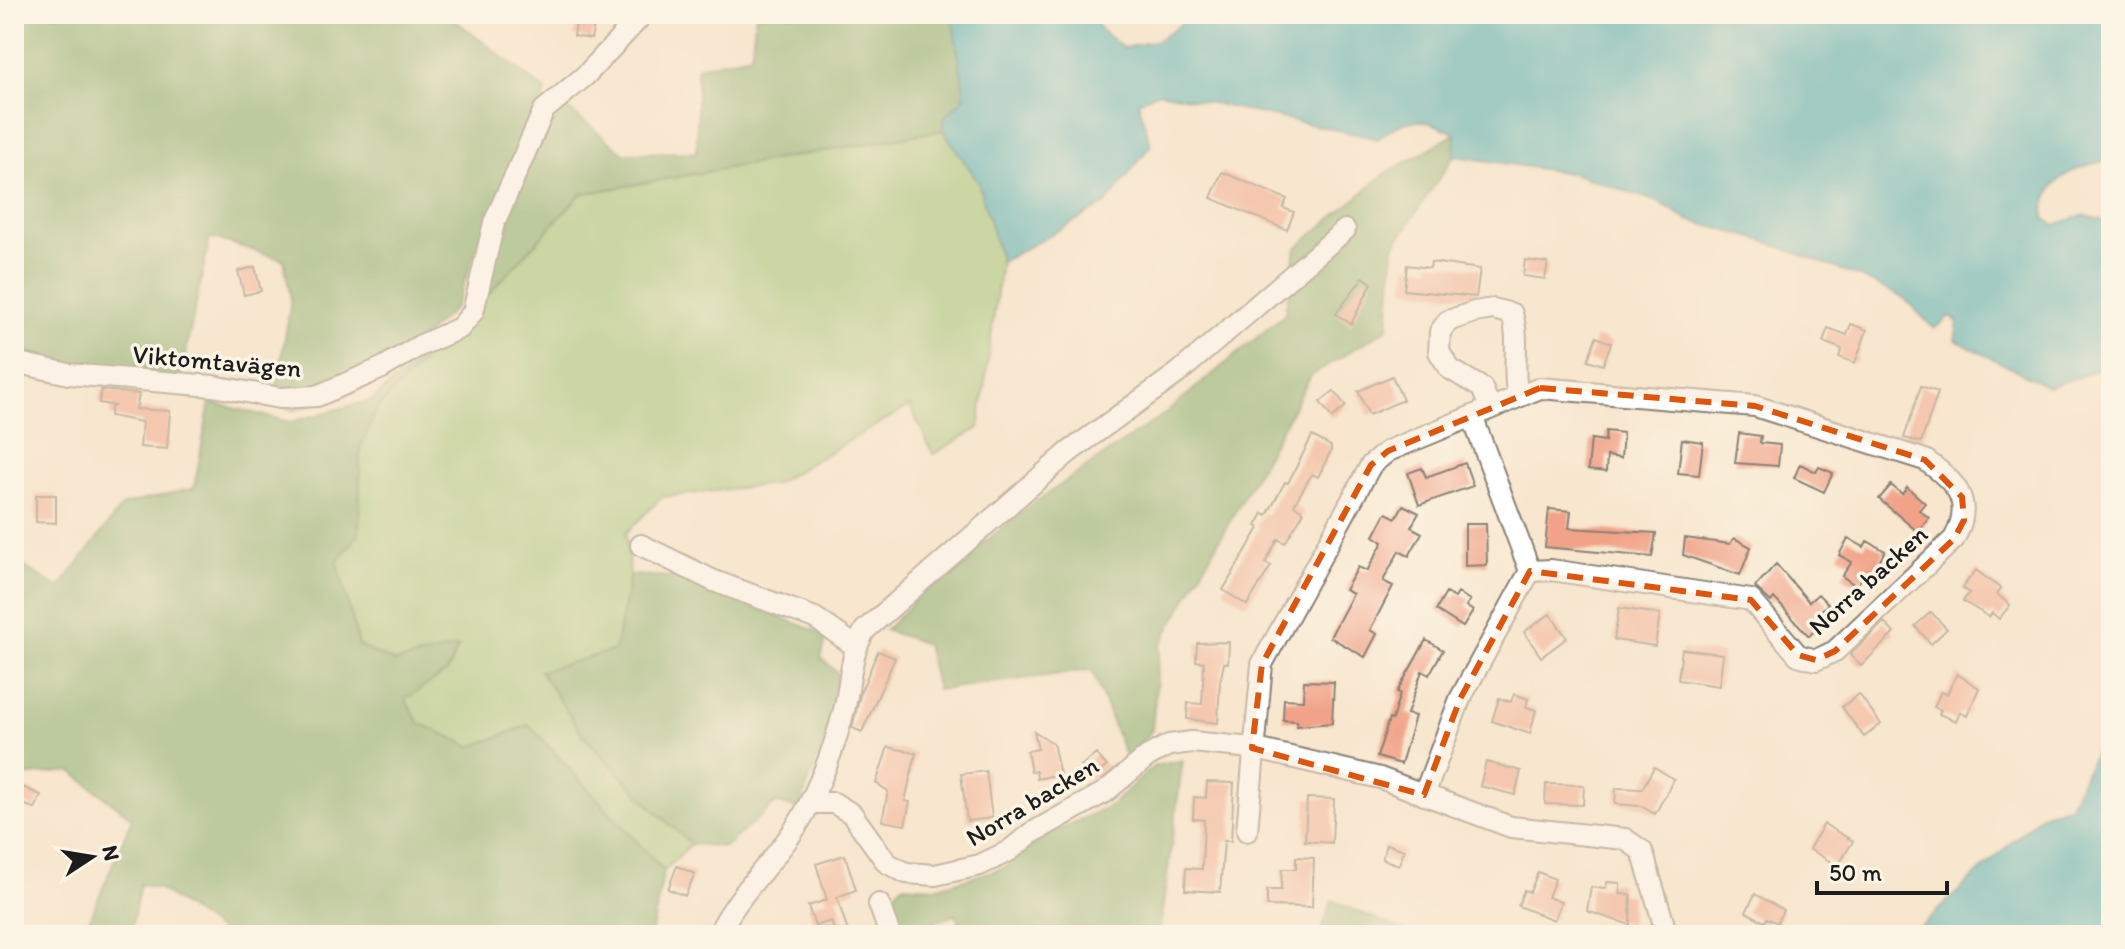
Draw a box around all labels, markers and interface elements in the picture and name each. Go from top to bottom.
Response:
street label: Viktomtavägen [131,338,303,384]
street label: Norra backen [1802,518,1934,642]
street label: Norra backen [960,749,1104,853]
north arrow [52,817,132,897]
text: N [96,843,126,863]
scale bar [1817,845,1947,895]
text: 50 m [1829,858,1882,887]

